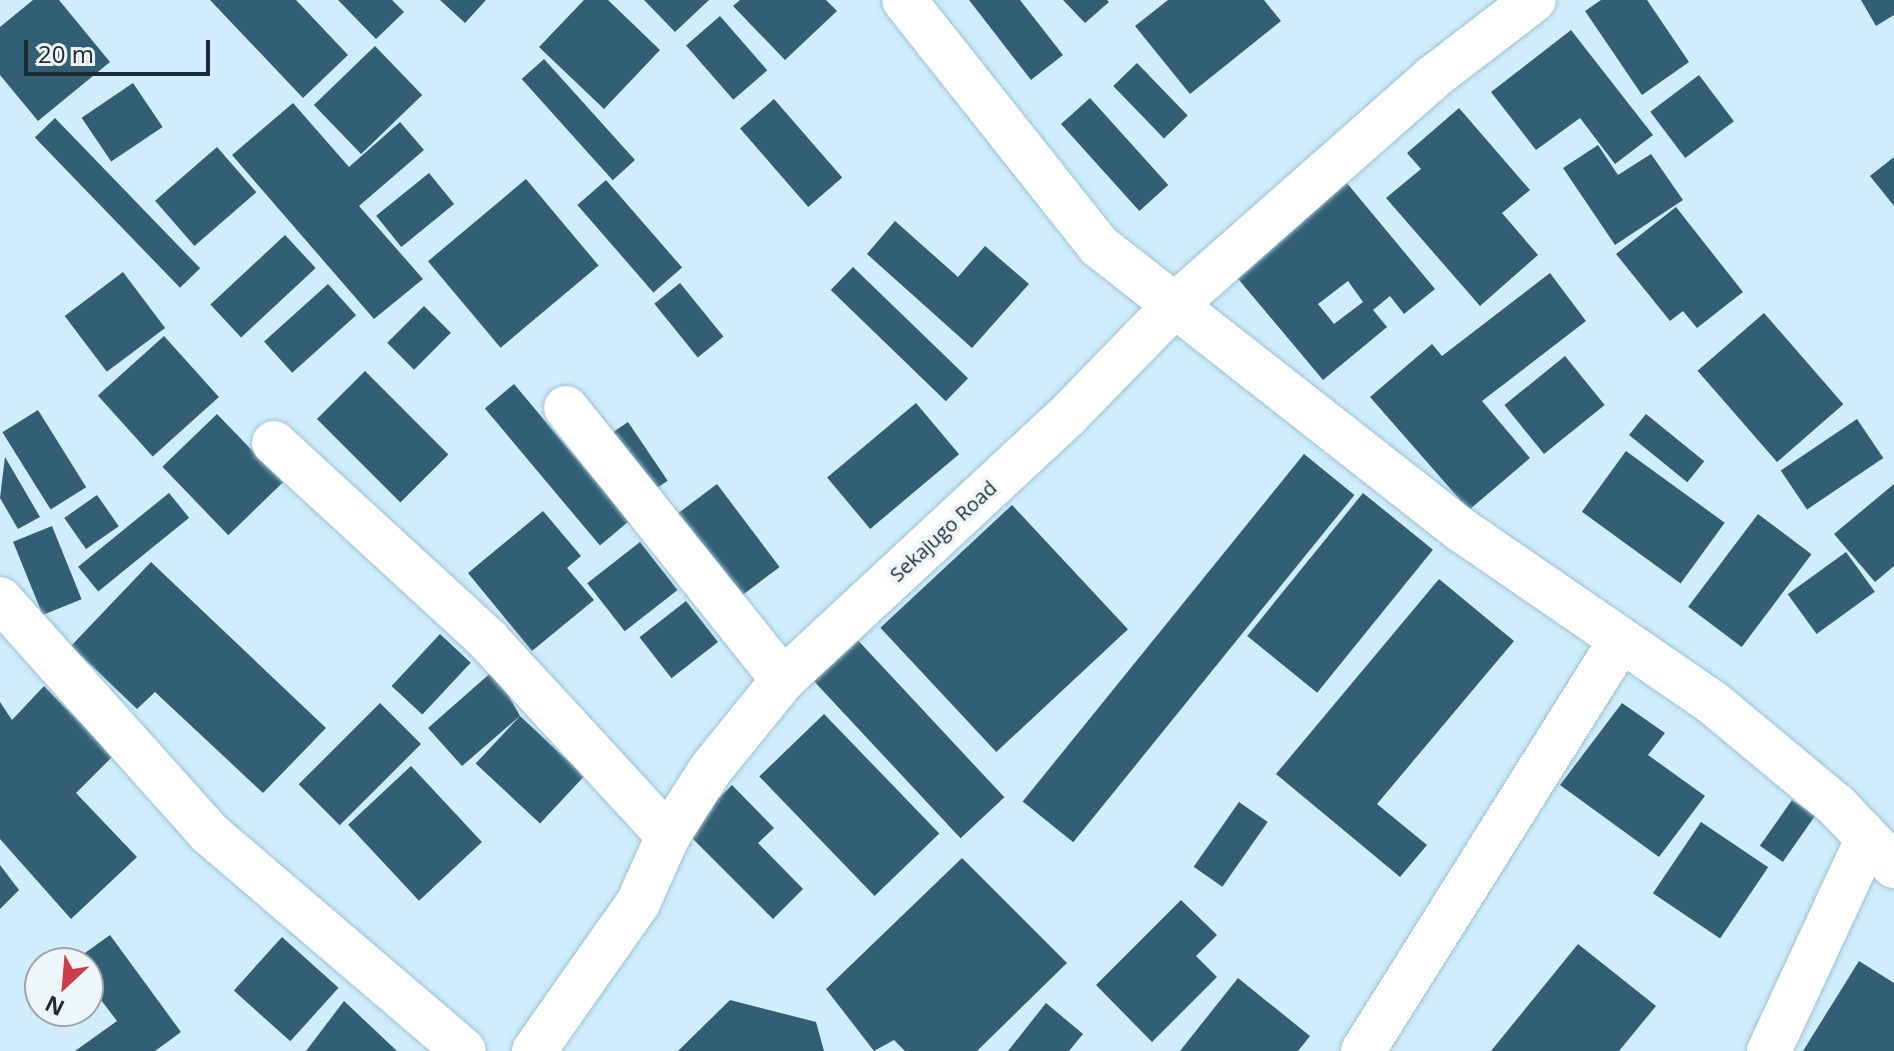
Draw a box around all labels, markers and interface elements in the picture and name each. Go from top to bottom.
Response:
scale bar [28,24,214,74]
text: 20 m [38,37,94,70]
street label: Sekajugo Road [885,476,1001,586]
north arrow [24,947,104,1027]
text: N [40,989,69,1024]

